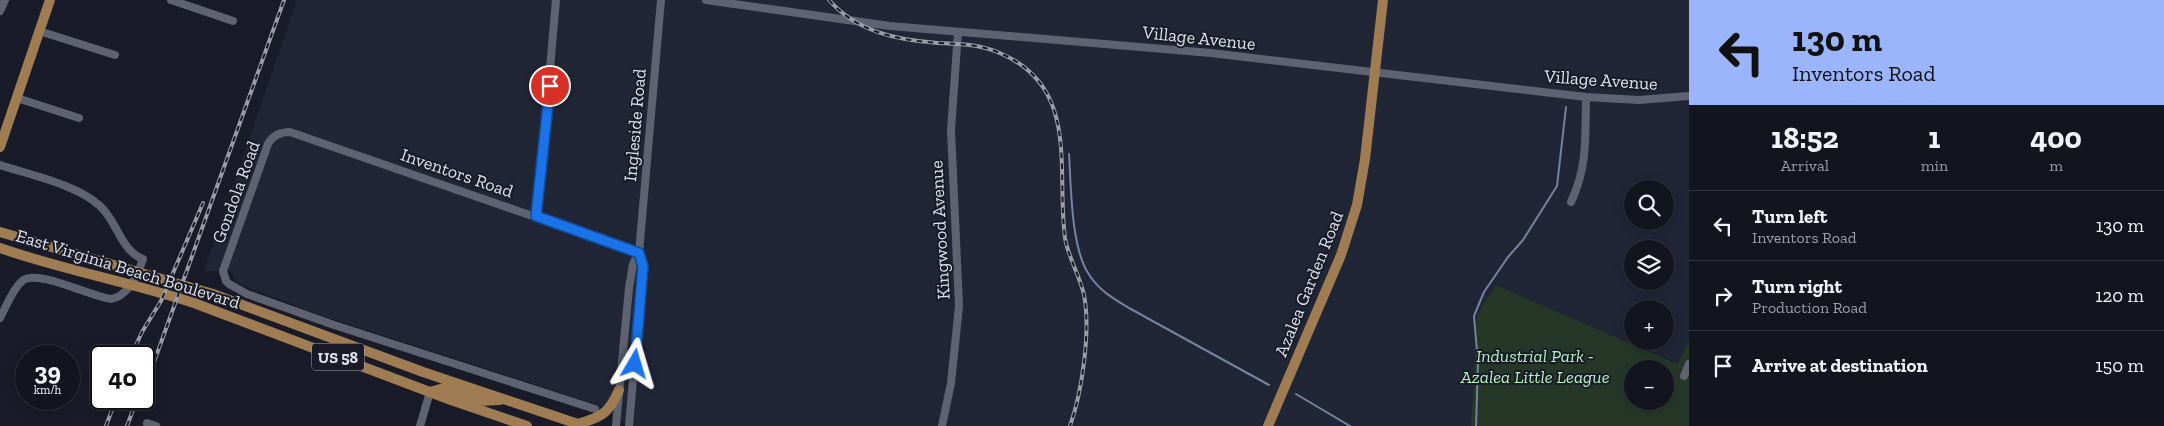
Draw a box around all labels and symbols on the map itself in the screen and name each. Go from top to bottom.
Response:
street label: Village Avenue [1140,21,1257,55]
pin [529,65,571,107]
street label: Village Avenue [1543,65,1658,95]
street label: Ingleside Road [619,68,651,182]
street label: Gondola Road [207,138,265,246]
street label: Inventors Road [398,143,516,203]
street label: Kingwood Avenue [925,160,955,300]
street label: Azalea Garden Road [1270,208,1348,360]
street label: East Virginia Beach Boulevard [13,224,243,314]
position arrow [608,337,660,389]
road number: US 58 [312,344,364,371]
speed limit sign: 40 [90,345,155,410]
park label: Industrial Park - Azalea Little League [1459,345,1610,388]

